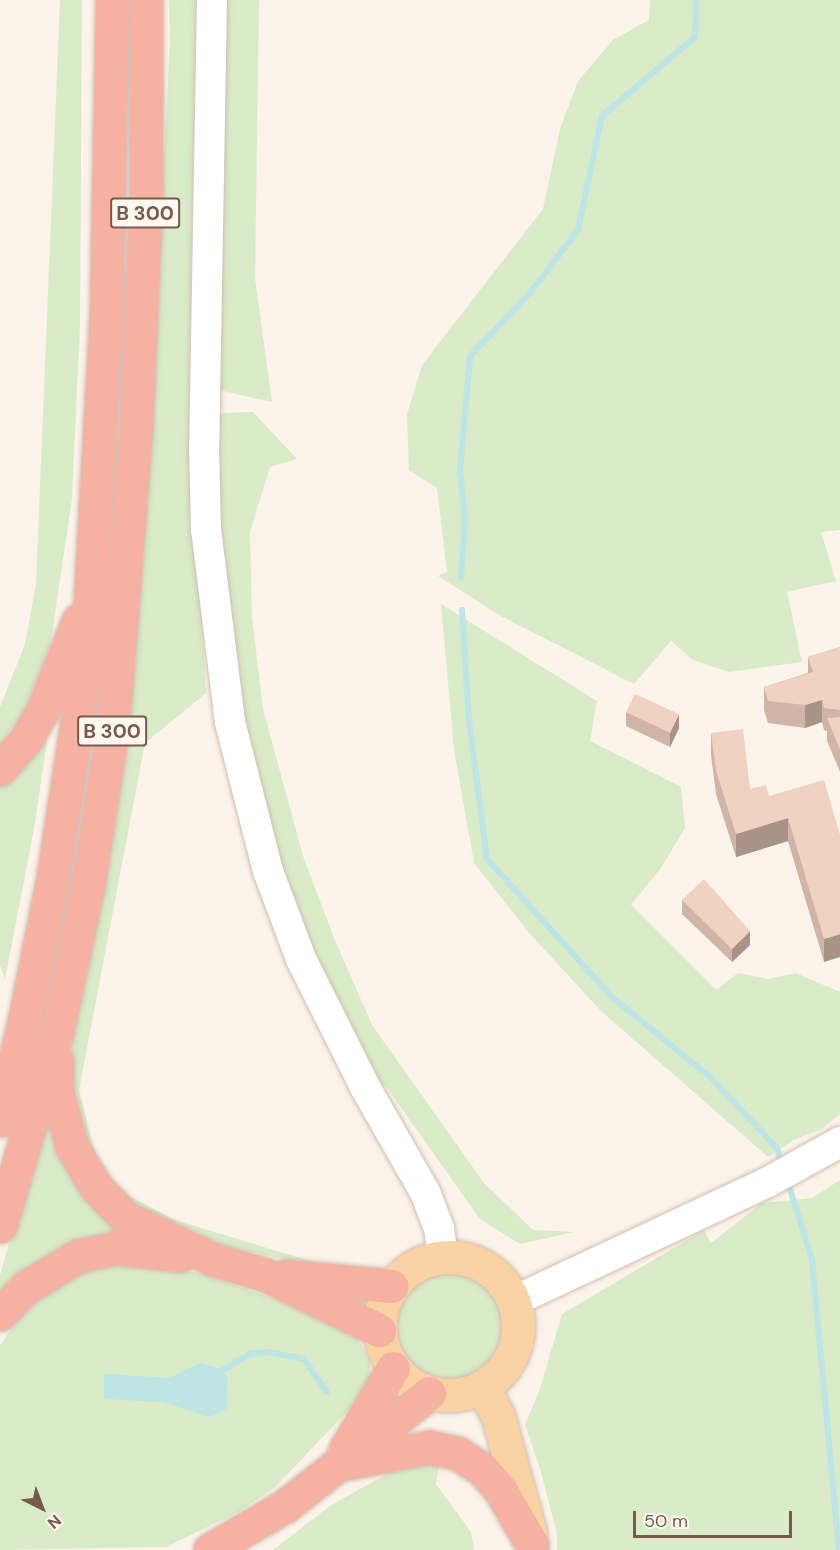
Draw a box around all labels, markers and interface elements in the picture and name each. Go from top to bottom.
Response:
road number: B 300 [109,196,181,230]
road number: B 300 [76,714,148,748]
north arrow [12,1478,72,1538]
scale bar [636,1499,795,1537]
text: 50 m [644,1509,688,1533]
text: N [43,1510,66,1533]

